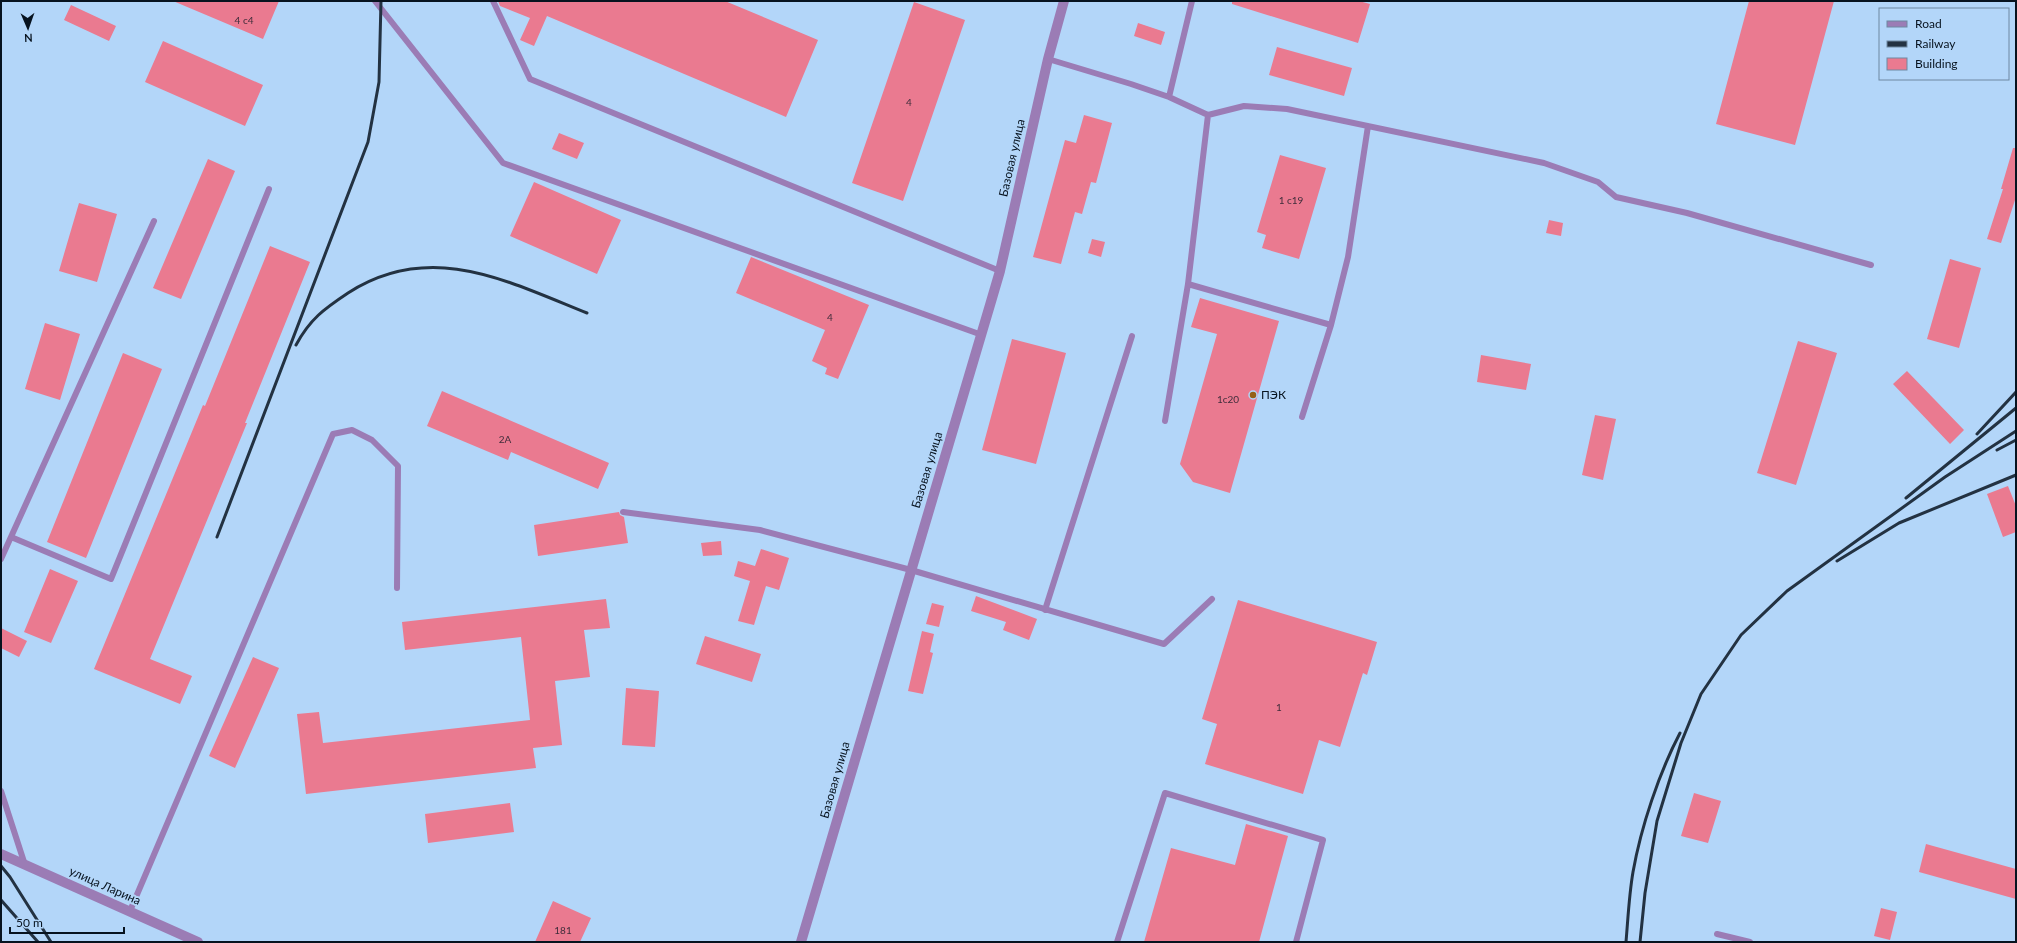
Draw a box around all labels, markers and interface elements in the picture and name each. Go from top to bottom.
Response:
north arrow [8,8,48,48]
legend [1879,8,2009,80]
house number: 4 с4 [235,14,254,26]
text: Road [1915,16,1942,31]
text: N [24,32,33,45]
text: Railway [1915,36,1956,51]
text: Building [1915,56,1958,71]
house number: 4 [906,96,912,108]
street label: Базовая улица [995,118,1028,198]
house number: 1 с19 [1279,194,1304,206]
house number: 4 [827,311,833,323]
place label: ПЭК [1261,387,1286,402]
marker: ПЭК [1248,390,1258,400]
house number: 1с20 [1217,393,1239,405]
street label: Базовая улица [908,430,945,510]
house number: 2А [499,433,512,445]
house number: 1 [1276,701,1282,713]
street label: Базовая улица [816,740,853,820]
street label: улица Ларина [67,863,143,908]
scale bar [10,909,124,935]
text: 50 m [16,915,43,930]
house number: 181 [554,924,572,936]

